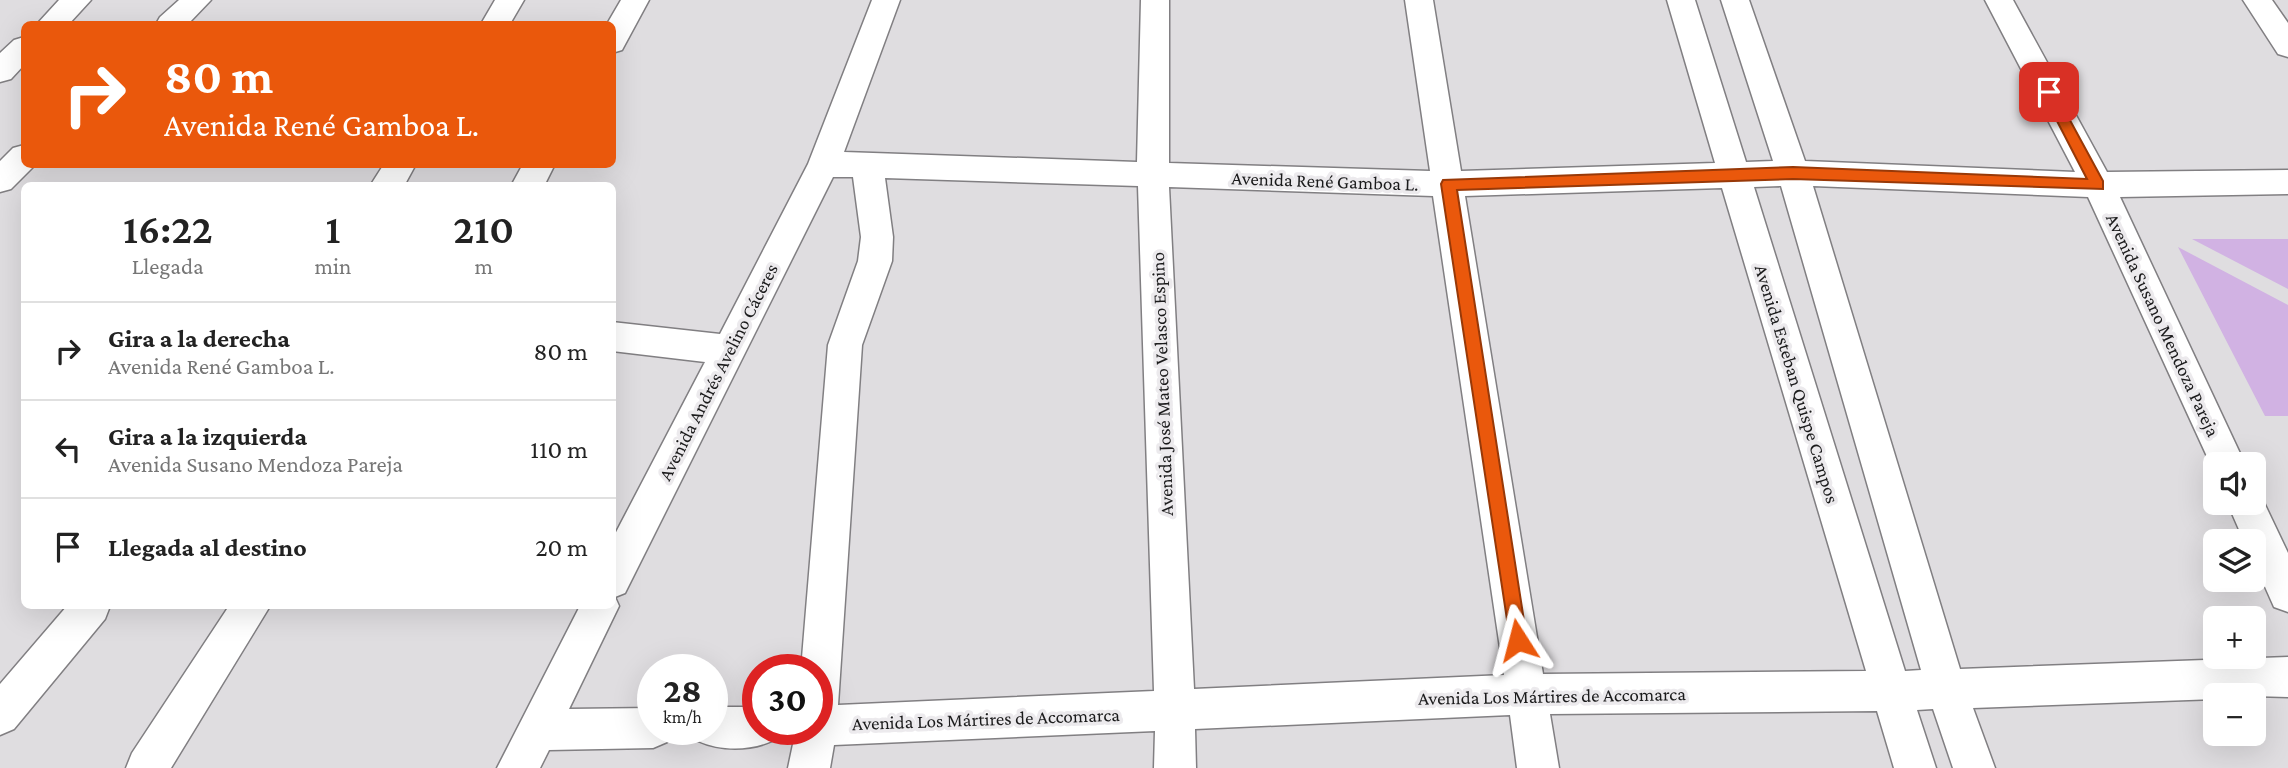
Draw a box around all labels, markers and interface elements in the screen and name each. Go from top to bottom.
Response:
icon: right [49,49,140,140]
text: 80 m [164,49,273,104]
pin [2019,62,2079,122]
icon: arrive [2030,73,2068,111]
text: Avenida René Gamboa L. [164,107,479,143]
street label: Avenida René Gamboa L. [1231,167,1419,195]
text: 16:22 [123,205,213,252]
text: 1 [325,205,340,252]
text: 210 [453,205,514,252]
street label: Avenida Susano Mendoza Pareja [2101,210,2224,440]
street label: Avenida José Mateo Velasco Espino [1147,252,1177,516]
text: Llegada [132,253,204,279]
text: min [314,253,351,279]
text: m [474,253,493,279]
street label: Avenida Andrés Avelino Cáceres [654,260,782,484]
street label: Avenida Esteban Quispe Campos [1751,262,1843,506]
text: Gira a la derecha [108,324,290,353]
icon: right [49,332,87,370]
text: 80 m [534,337,588,366]
text: Avenida René Gamboa L. [108,353,334,379]
text: Gira a la izquierda [108,422,307,451]
icon: left [49,430,87,468]
text: 110 m [530,435,588,464]
text: Avenida Susano Mendoza Pareja [108,451,403,477]
map controls [2203,452,2266,746]
button: sound [2203,452,2266,515]
icon: arrive [49,528,87,566]
button: layers [2203,529,2266,592]
text: Llegada al destino [108,533,307,562]
text: 20 m [535,533,588,562]
position arrow [1481,603,1555,677]
button: + [2203,606,2266,669]
speed limit sign: 30 [742,654,833,745]
text: 28 [663,671,702,710]
street label: Avenida Los Mártires de Accomarca [1418,683,1686,709]
button: − [2203,683,2266,746]
street label: Avenida Los Mártires de Accomarca [852,704,1120,734]
text: km/h [663,707,702,727]

